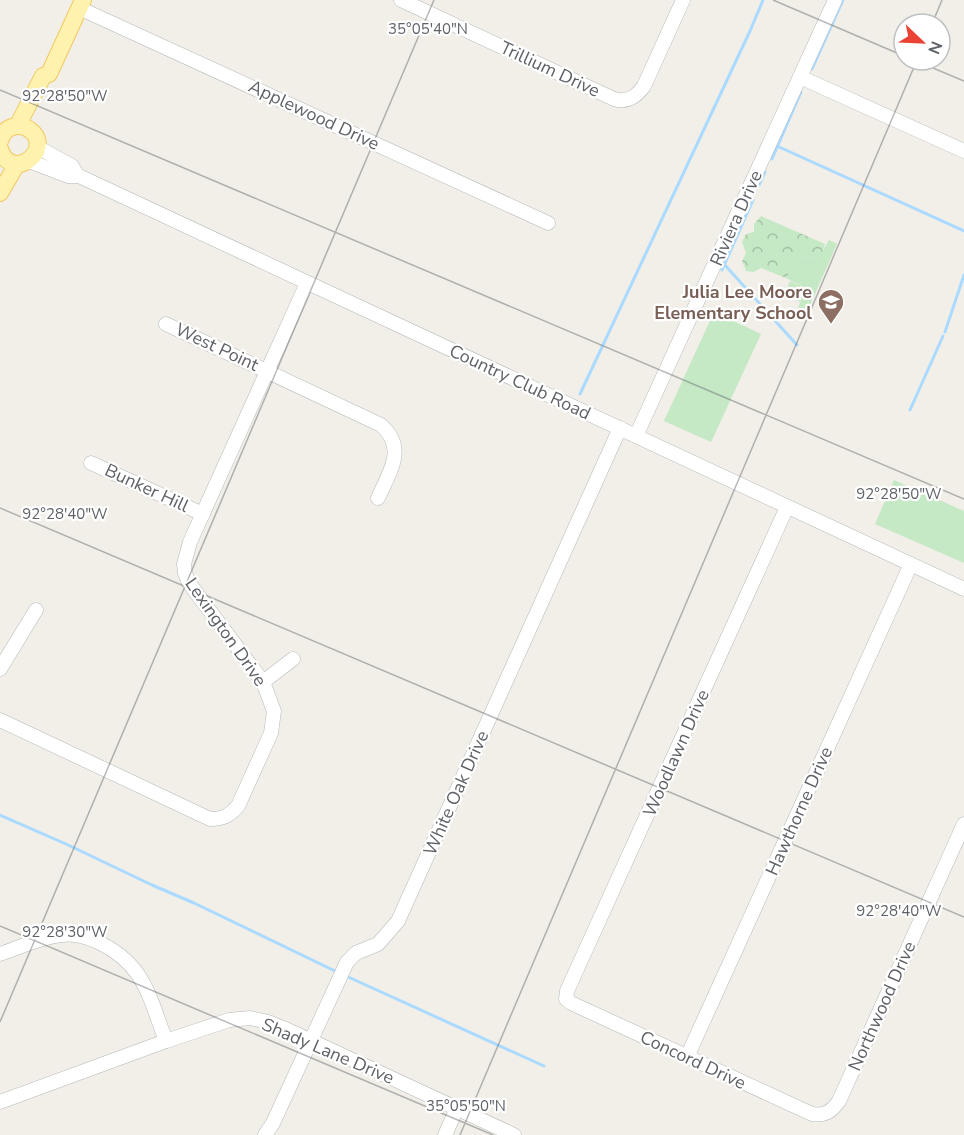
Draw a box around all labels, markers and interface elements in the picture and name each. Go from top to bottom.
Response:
north arrow [892,12,952,72]
text: 35°05'40"N [388,19,468,39]
street label: Trillium Drive [496,35,604,103]
text: N [922,38,947,57]
street label: Applewood Drive [245,74,383,156]
text: 92°28'50"W [22,86,108,106]
street label: Riviera Drive [704,166,768,270]
place label: Julia Lee Moore Elementary School [654,280,812,325]
school or university icon: Julia Lee Moore Elementary School [816,287,846,325]
street label: West Point [171,317,263,377]
street label: Country Club Road [445,339,595,425]
street label: Bunker Hill [101,458,194,518]
text: 92°28'50"W [856,484,942,504]
text: 92°28'40"W [22,504,108,524]
street label: Lexington Drive [180,573,272,691]
street label: Woodlawn Drive [637,686,715,820]
street label: White Oak Drive [418,727,494,859]
street label: Hawthorne Drive [760,743,838,879]
text: 92°28'40"W [856,901,942,921]
text: 92°28'30"W [22,922,108,942]
street label: Northwood Drive [843,937,921,1075]
street label: Shady Lane Drive [258,1012,398,1090]
street label: Concord Drive [636,1025,750,1095]
text: 35°05'50"N [426,1096,506,1116]

